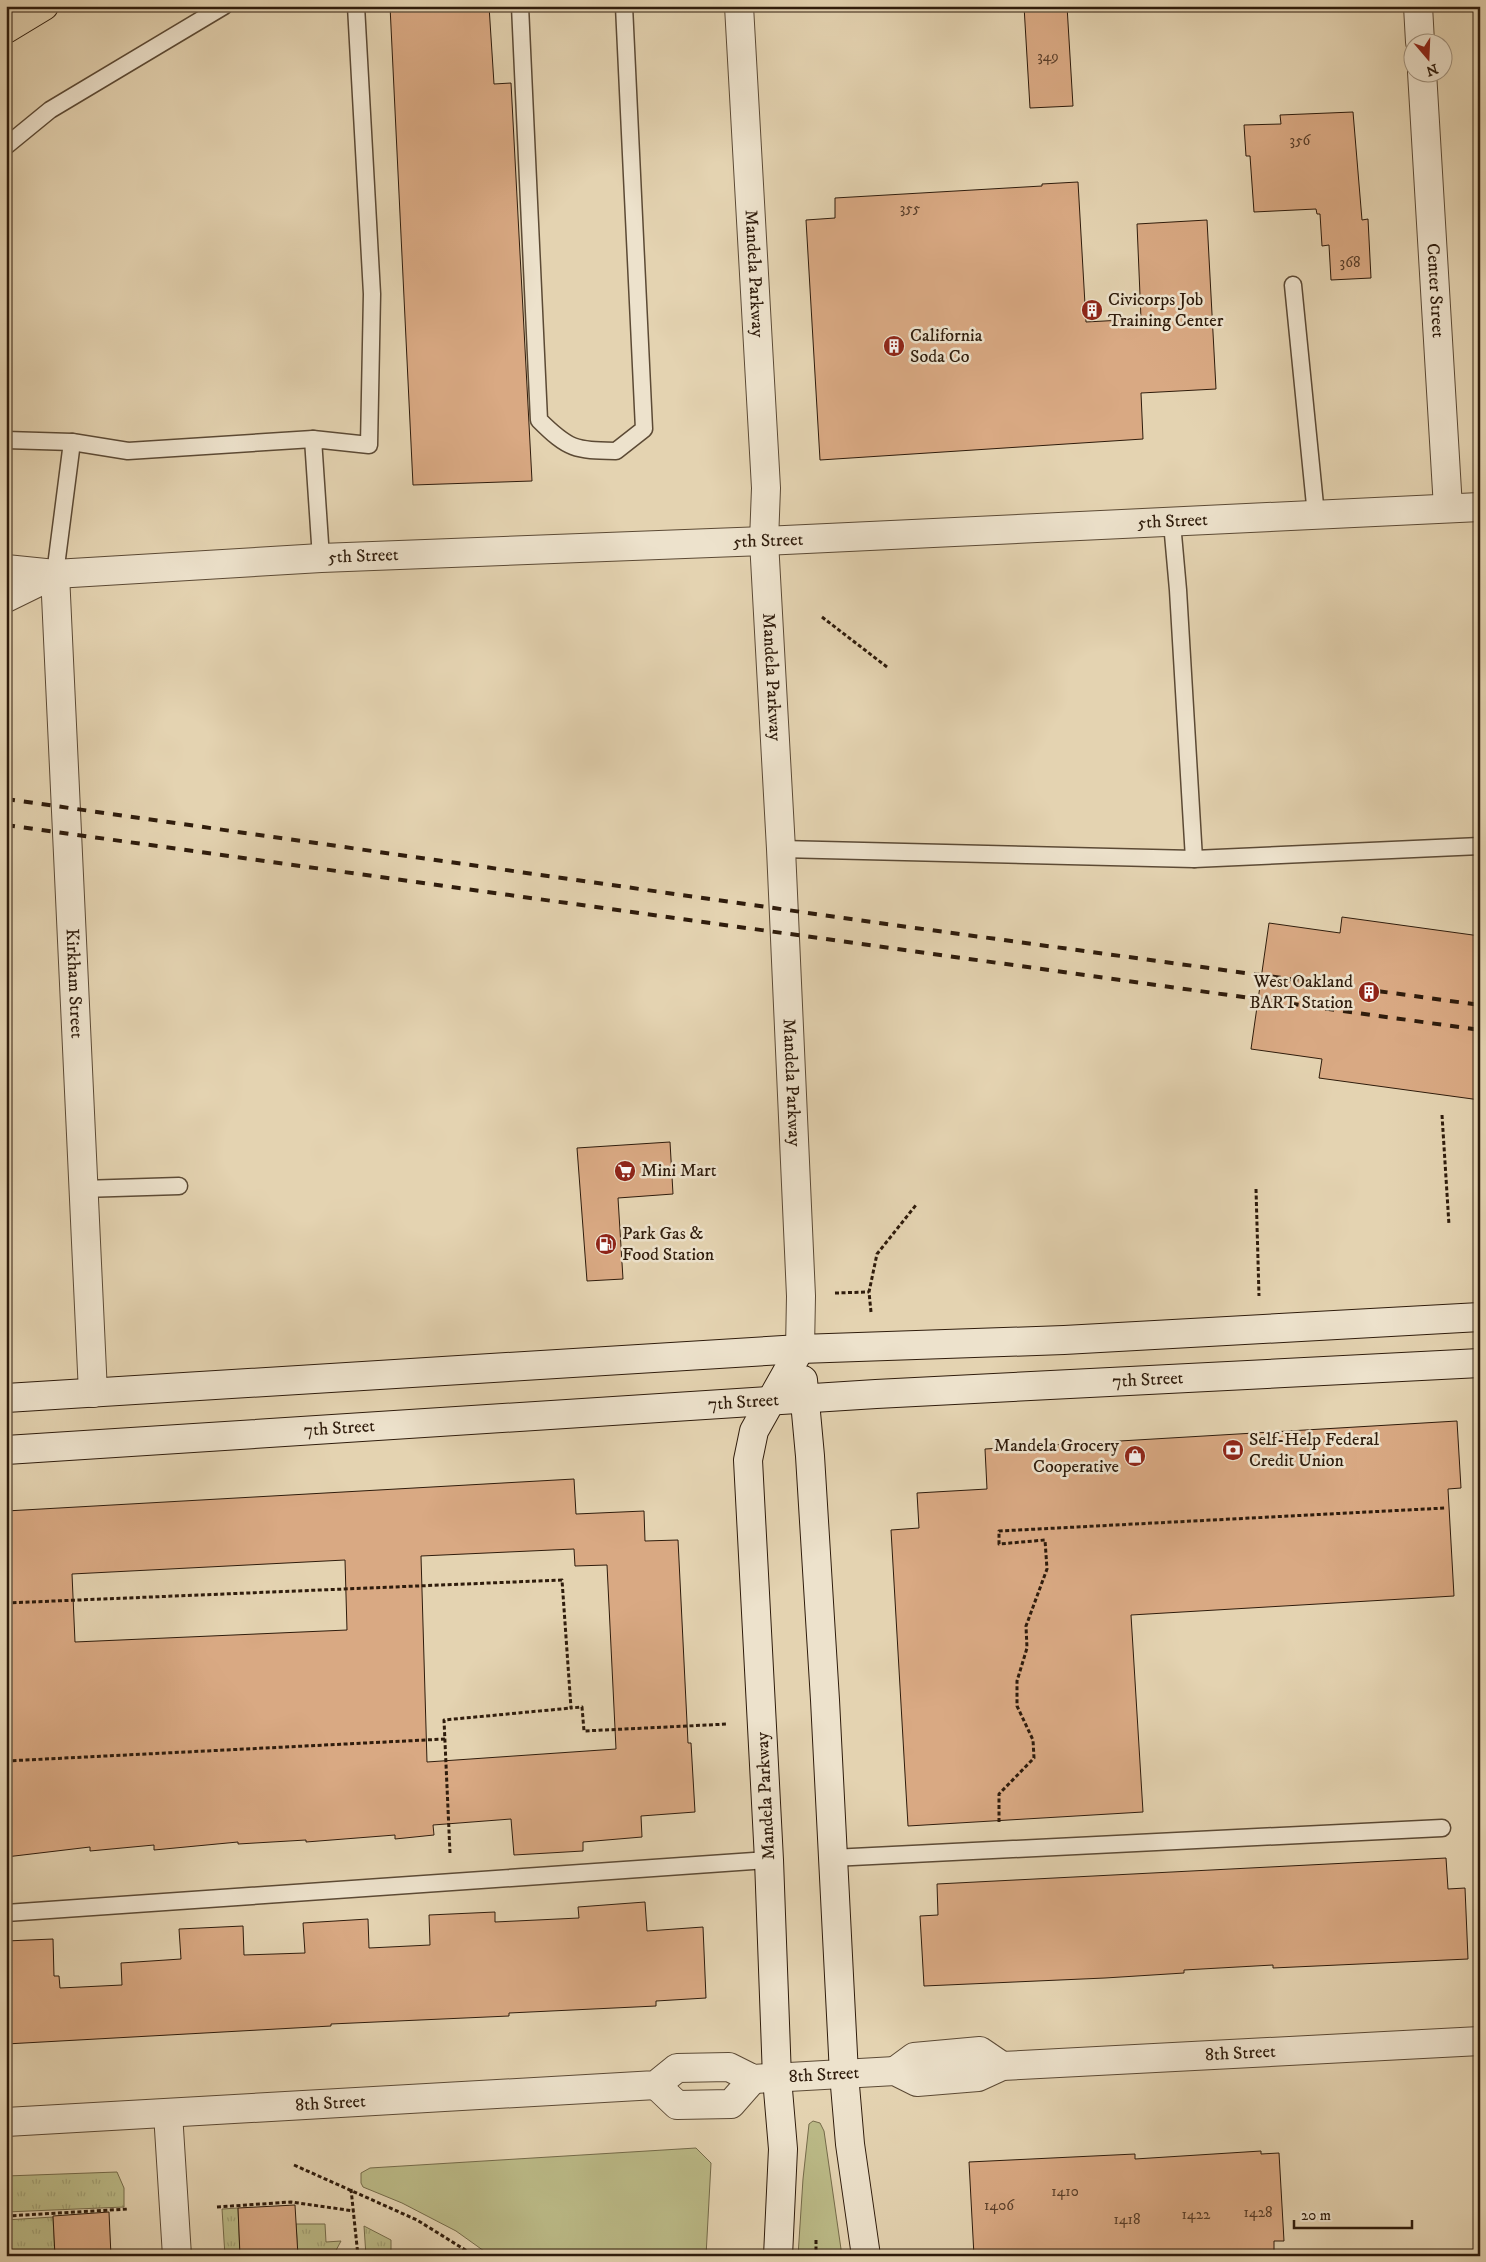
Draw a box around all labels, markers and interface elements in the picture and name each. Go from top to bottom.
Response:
north arrow [1404,32,1454,82]
house number: 349 [1037,47,1059,66]
text: N [1423,59,1440,80]
house number: 356 [1290,131,1312,150]
house number: 355 [900,199,921,218]
street label: Mandela Parkway [739,209,769,339]
street label: Center Street [1421,242,1449,339]
house number: 368 [1340,253,1360,272]
place label: Civicorps Job Training Center [1108,289,1224,332]
building icon: Civicorps Job Training Center [1080,298,1104,322]
place label: California Soda Co [910,325,983,368]
building icon: California Soda Co [882,334,906,358]
street label: 5th Street [1137,509,1209,534]
street label: 5th Street [732,529,804,553]
street label: 5th Street [328,544,399,569]
street label: Mandela Parkway [757,612,786,742]
street label: Kirkham Street [60,928,88,1039]
place label: West Oakland BART Station [1249,971,1354,1014]
building icon: West Oakland BART Station [1357,980,1381,1004]
street label: Mandela Parkway [778,1018,805,1147]
supermarket icon: Mini Mart [613,1159,637,1183]
place label: Mini Mart [641,1160,717,1182]
place label: Park Gas & Food Station [622,1223,715,1266]
fuel station icon: Park Gas & Food Station [594,1232,618,1256]
street label: 7th Street [1112,1367,1184,1393]
street label: 7th Street [707,1389,780,1416]
street label: 7th Street [303,1415,376,1442]
place label: Self-Help Federal Credit Union [1249,1429,1380,1472]
place label: Mandela Grocery Cooperative [994,1435,1119,1478]
bank icon: Self-Help Federal Credit Union [1221,1438,1245,1462]
shop icon: Mandela Grocery Cooperative [1123,1444,1147,1468]
street label: Mandela Parkway [752,1731,780,1860]
street label: 8th Street [1204,2041,1276,2066]
street label: 8th Street [788,2062,860,2088]
street label: 8th Street [295,2091,367,2117]
house number: 1410 [1051,2182,1079,2201]
house number: 1406 [984,2196,1015,2215]
scale bar [1294,2197,1411,2229]
house number: 1428 [1243,2203,1273,2222]
house number: 1422 [1182,2205,1211,2224]
text: 20 m [1301,2206,1331,2225]
house number: 1418 [1113,2210,1141,2229]

